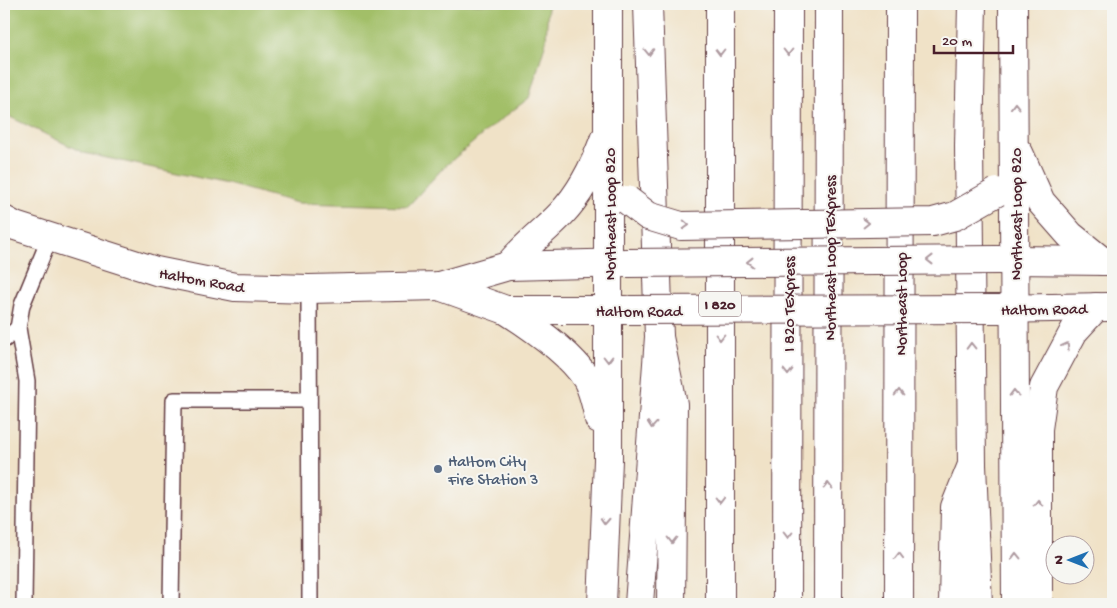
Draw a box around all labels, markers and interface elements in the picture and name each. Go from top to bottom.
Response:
scale bar [934,22,1013,54]
text: 20 m [942,33,972,51]
one-way arrow [643,49,654,57]
one-way arrow [715,49,725,57]
one-way arrow [783,49,793,57]
one-way arrow [1010,102,1020,110]
street label: Northeast Loop 820 [603,148,622,280]
street label: Northeast Loop 820 [1009,148,1028,280]
street label: Northeast Loop TEXpress [823,174,842,341]
one-way arrow [862,218,870,228]
one-way arrow [683,220,691,231]
street label: Northeast Loop [894,252,913,356]
street label: I 820 TEXpress [782,255,801,352]
one-way arrow [925,255,933,266]
one-way arrow [746,257,754,267]
street label: Haltom Road [157,266,247,300]
road number: I 820 [699,292,741,316]
street label: Haltom Road [1001,301,1089,322]
street label: Haltom Road [596,304,684,323]
one-way arrow [715,334,725,342]
one-way arrow [966,342,976,350]
one-way arrow [1059,343,1069,352]
one-way arrow [603,356,613,363]
one-way arrow [783,369,793,377]
one-way arrow [894,389,904,396]
one-way arrow [1009,389,1020,397]
one-way arrow [646,421,657,429]
place label: Haltom City Fire Station 3 [447,454,538,491]
marker: Haltom City Fire Station 3 [432,463,444,475]
one-way arrow [823,481,833,489]
one-way arrow [715,496,725,504]
one-way arrow [1033,499,1043,506]
one-way arrow [600,518,611,526]
one-way arrow [782,531,793,539]
north arrow [1044,536,1094,586]
one-way arrow [667,537,677,545]
one-way arrow [894,551,904,559]
one-way arrow [1011,551,1021,559]
text: N [1051,555,1068,565]

